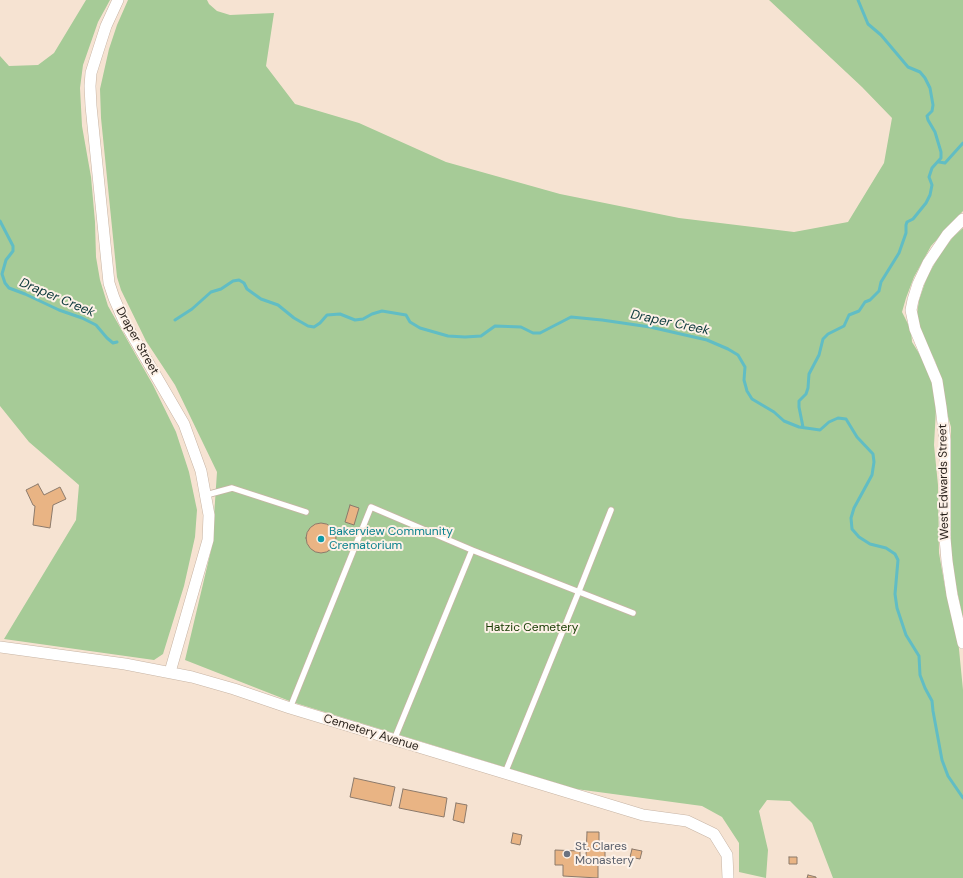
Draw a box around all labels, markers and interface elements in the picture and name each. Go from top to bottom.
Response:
water label: Draper Creek [17,275,97,321]
street label: Draper Street [112,305,162,377]
water label: Draper Creek [629,307,711,339]
street label: West Edwards Street [936,424,952,540]
place label: Bakerview Community Crematorium [329,525,453,553]
marker: Bakerview Community Crematorium [316,534,326,544]
park label: Hatzic Cemetery [486,621,578,635]
street label: Cemetery Avenue [321,712,421,754]
place label: St. Clares Monastery [575,840,634,868]
marker: St. Clares Monastery [562,849,572,859]

